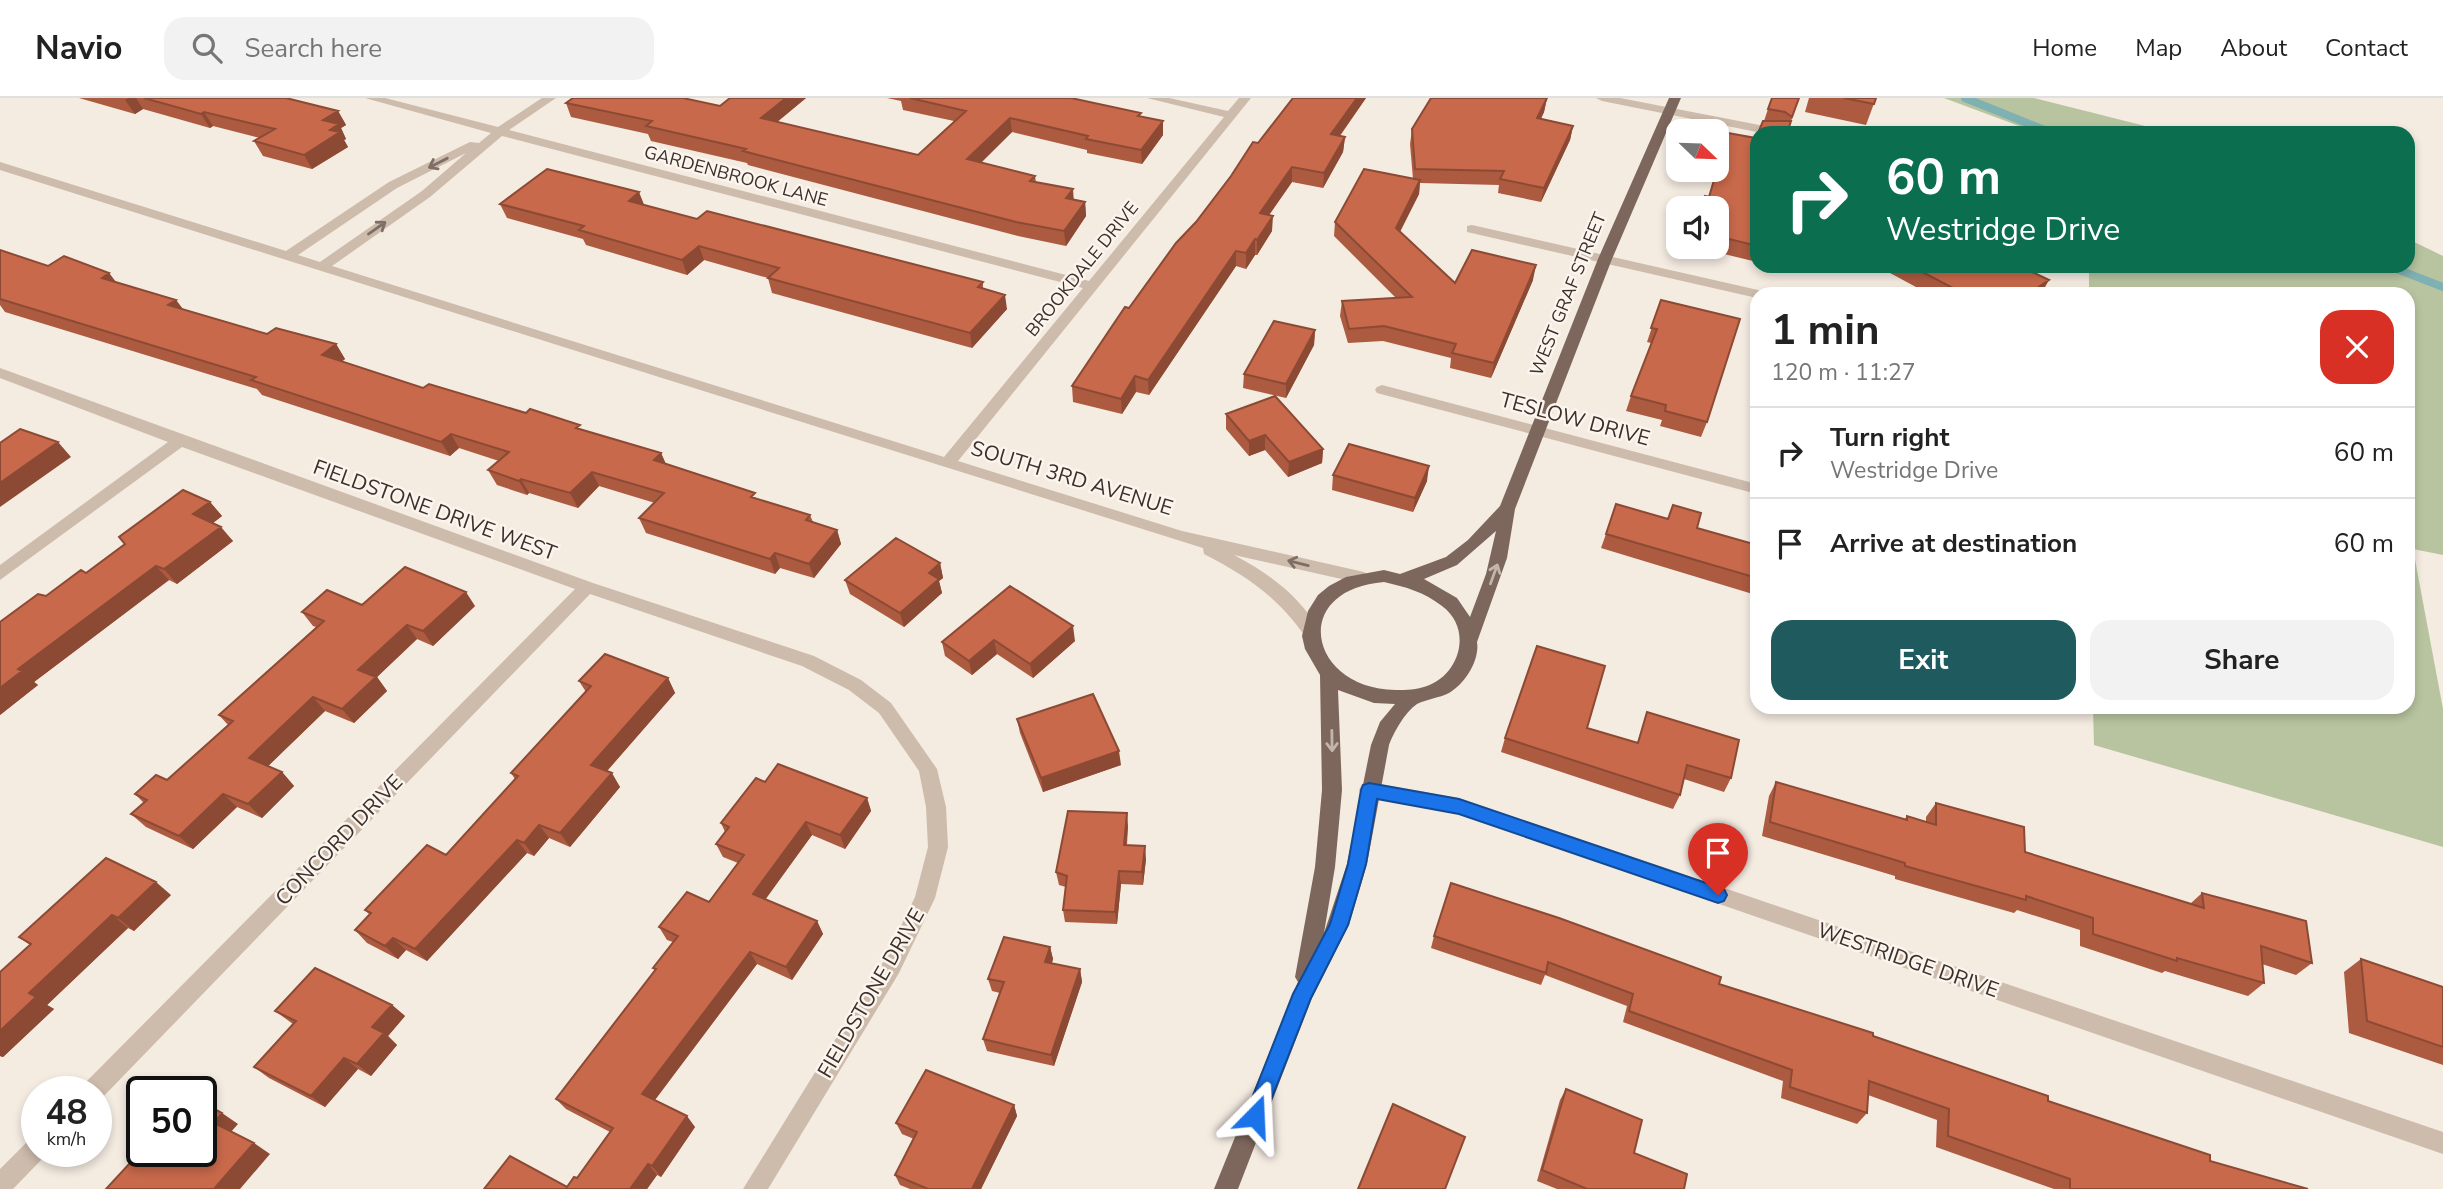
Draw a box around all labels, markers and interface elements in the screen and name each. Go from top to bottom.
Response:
search box [164,17,654,80]
text: Navio [35,26,122,71]
icon: search [188,29,226,67]
text: Search here [244,31,382,66]
text: Home [2032,32,2097,64]
text: Map [2135,32,2182,64]
text: About [2220,32,2287,64]
text: Contact [2325,32,2408,64]
north arrow [1666,119,1729,182]
map controls [1666,119,1729,259]
street label: GARDENBROOK LANE [641,140,831,212]
text: 60 m [1886,144,2001,211]
icon: right [1771,154,1862,245]
one-way arrow [428,156,449,170]
button: sound [1666,196,1729,259]
street label: BROOKDALE DRIVE [1020,197,1144,341]
text: Westridge Drive [1886,208,2120,251]
street label: WEST GRAF STREET [1524,209,1612,379]
one-way arrow [367,221,387,235]
text: 1 min [1771,302,1880,359]
button: close [2320,310,2394,384]
text: 120 m · 11:27 [1771,357,1916,388]
street label: TESLOW DRIVE [1497,386,1653,452]
text: Turn right [1830,420,1949,455]
street label: SOUTH 3RD AVENUE [968,434,1176,522]
icon: right [1771,434,1809,472]
text: 60 m [2334,435,2394,470]
street label: FIELDSTONE DRIVE WEST [309,453,561,567]
text: Westridge Drive [1830,455,1998,486]
icon: arrive [1771,525,1809,563]
text: Arrive at destination [1830,526,2077,561]
text: 60 m [2334,526,2394,561]
one-way arrow [1287,556,1310,569]
one-way arrow [1489,564,1502,586]
button: Exit [1771,620,2076,700]
button: Share [2090,620,2394,700]
one-way arrow [1325,730,1339,753]
street label: CONCORD DRIVE [269,768,409,912]
pin [1688,823,1748,895]
icon: arrive [1699,834,1737,872]
street label: FIELDSTONE DRIVE [811,903,931,1083]
street label: WESTRIDGE DRIVE [1814,916,2002,1004]
speed limit sign: 50 [126,1076,217,1167]
position arrow [1218,1079,1292,1153]
text: 48 [45,1089,88,1136]
text: km/h [47,1127,86,1151]

